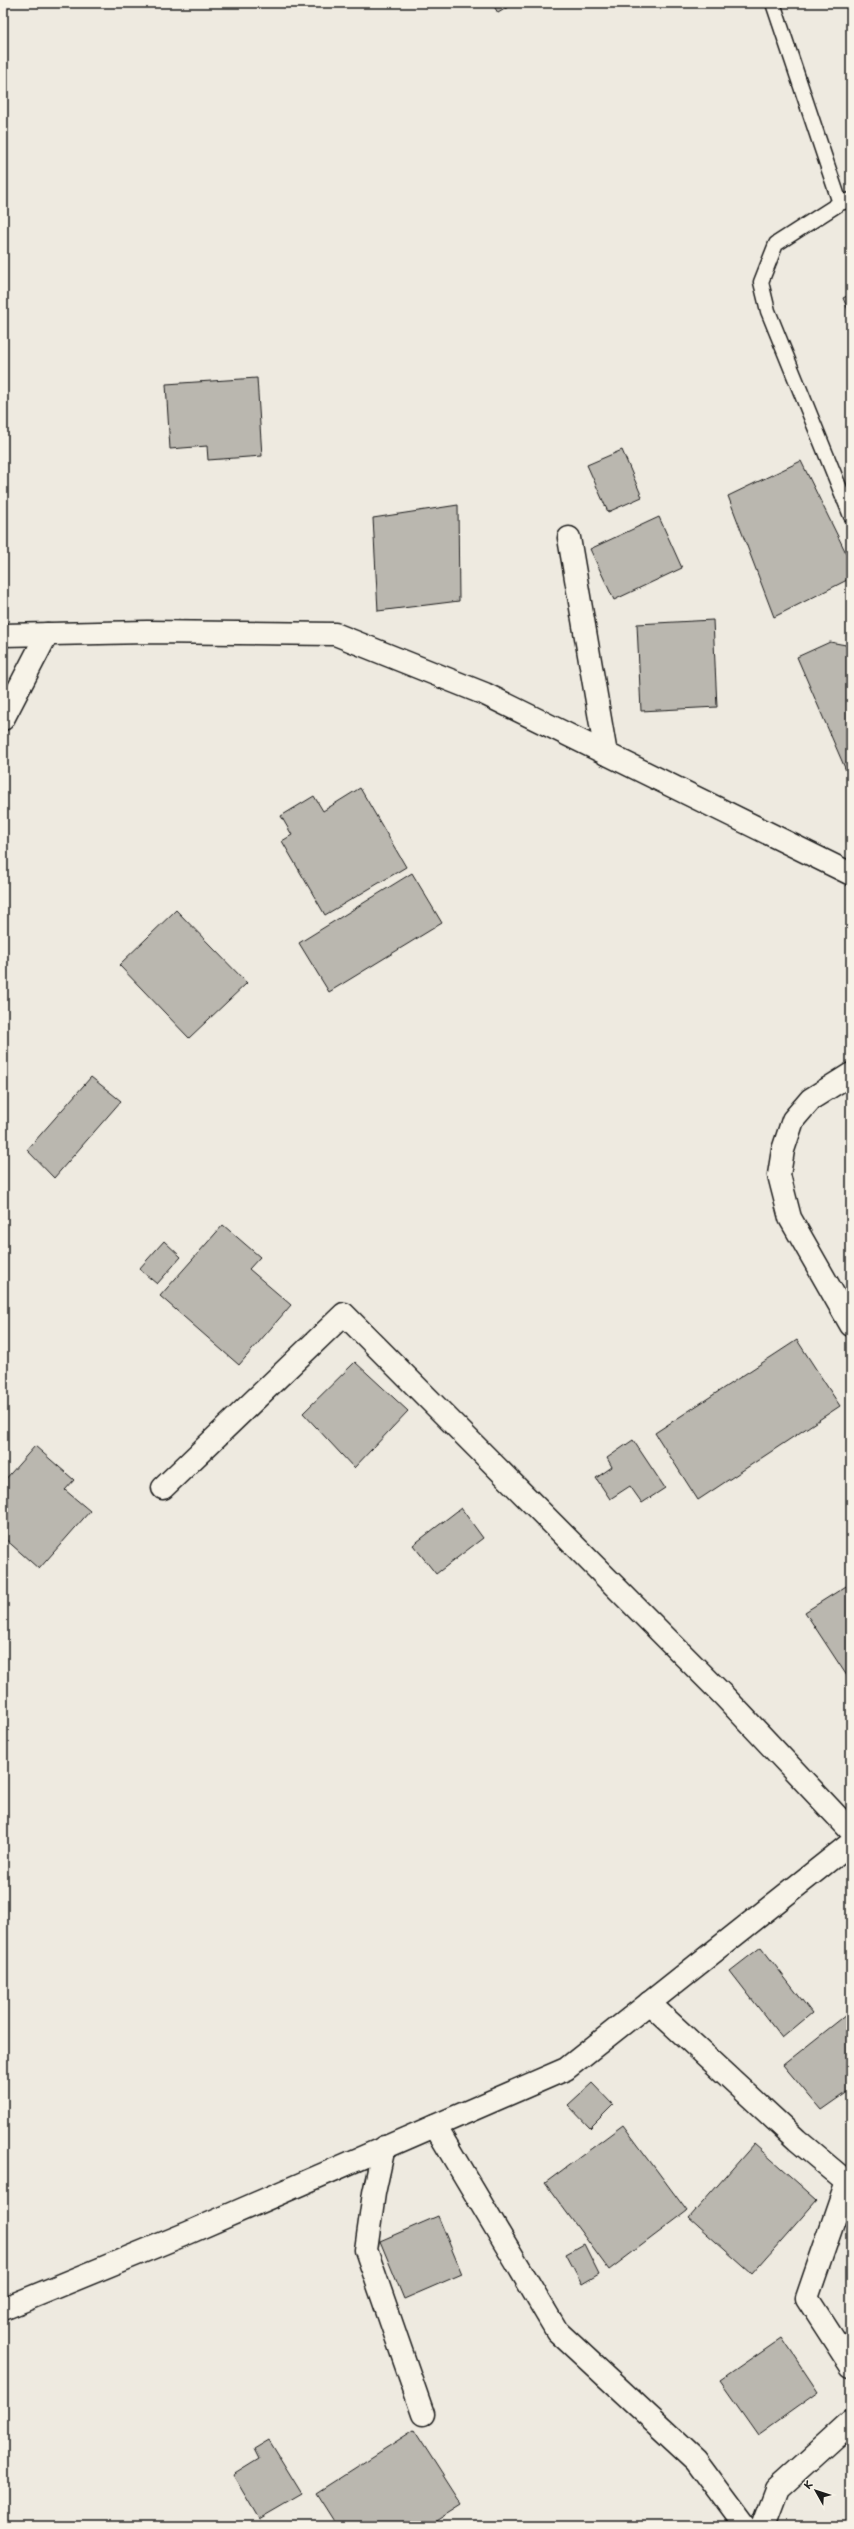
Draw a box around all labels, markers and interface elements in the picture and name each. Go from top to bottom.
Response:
north arrow [796,2471,836,2511]
text: K [800,2477,816,2492]

